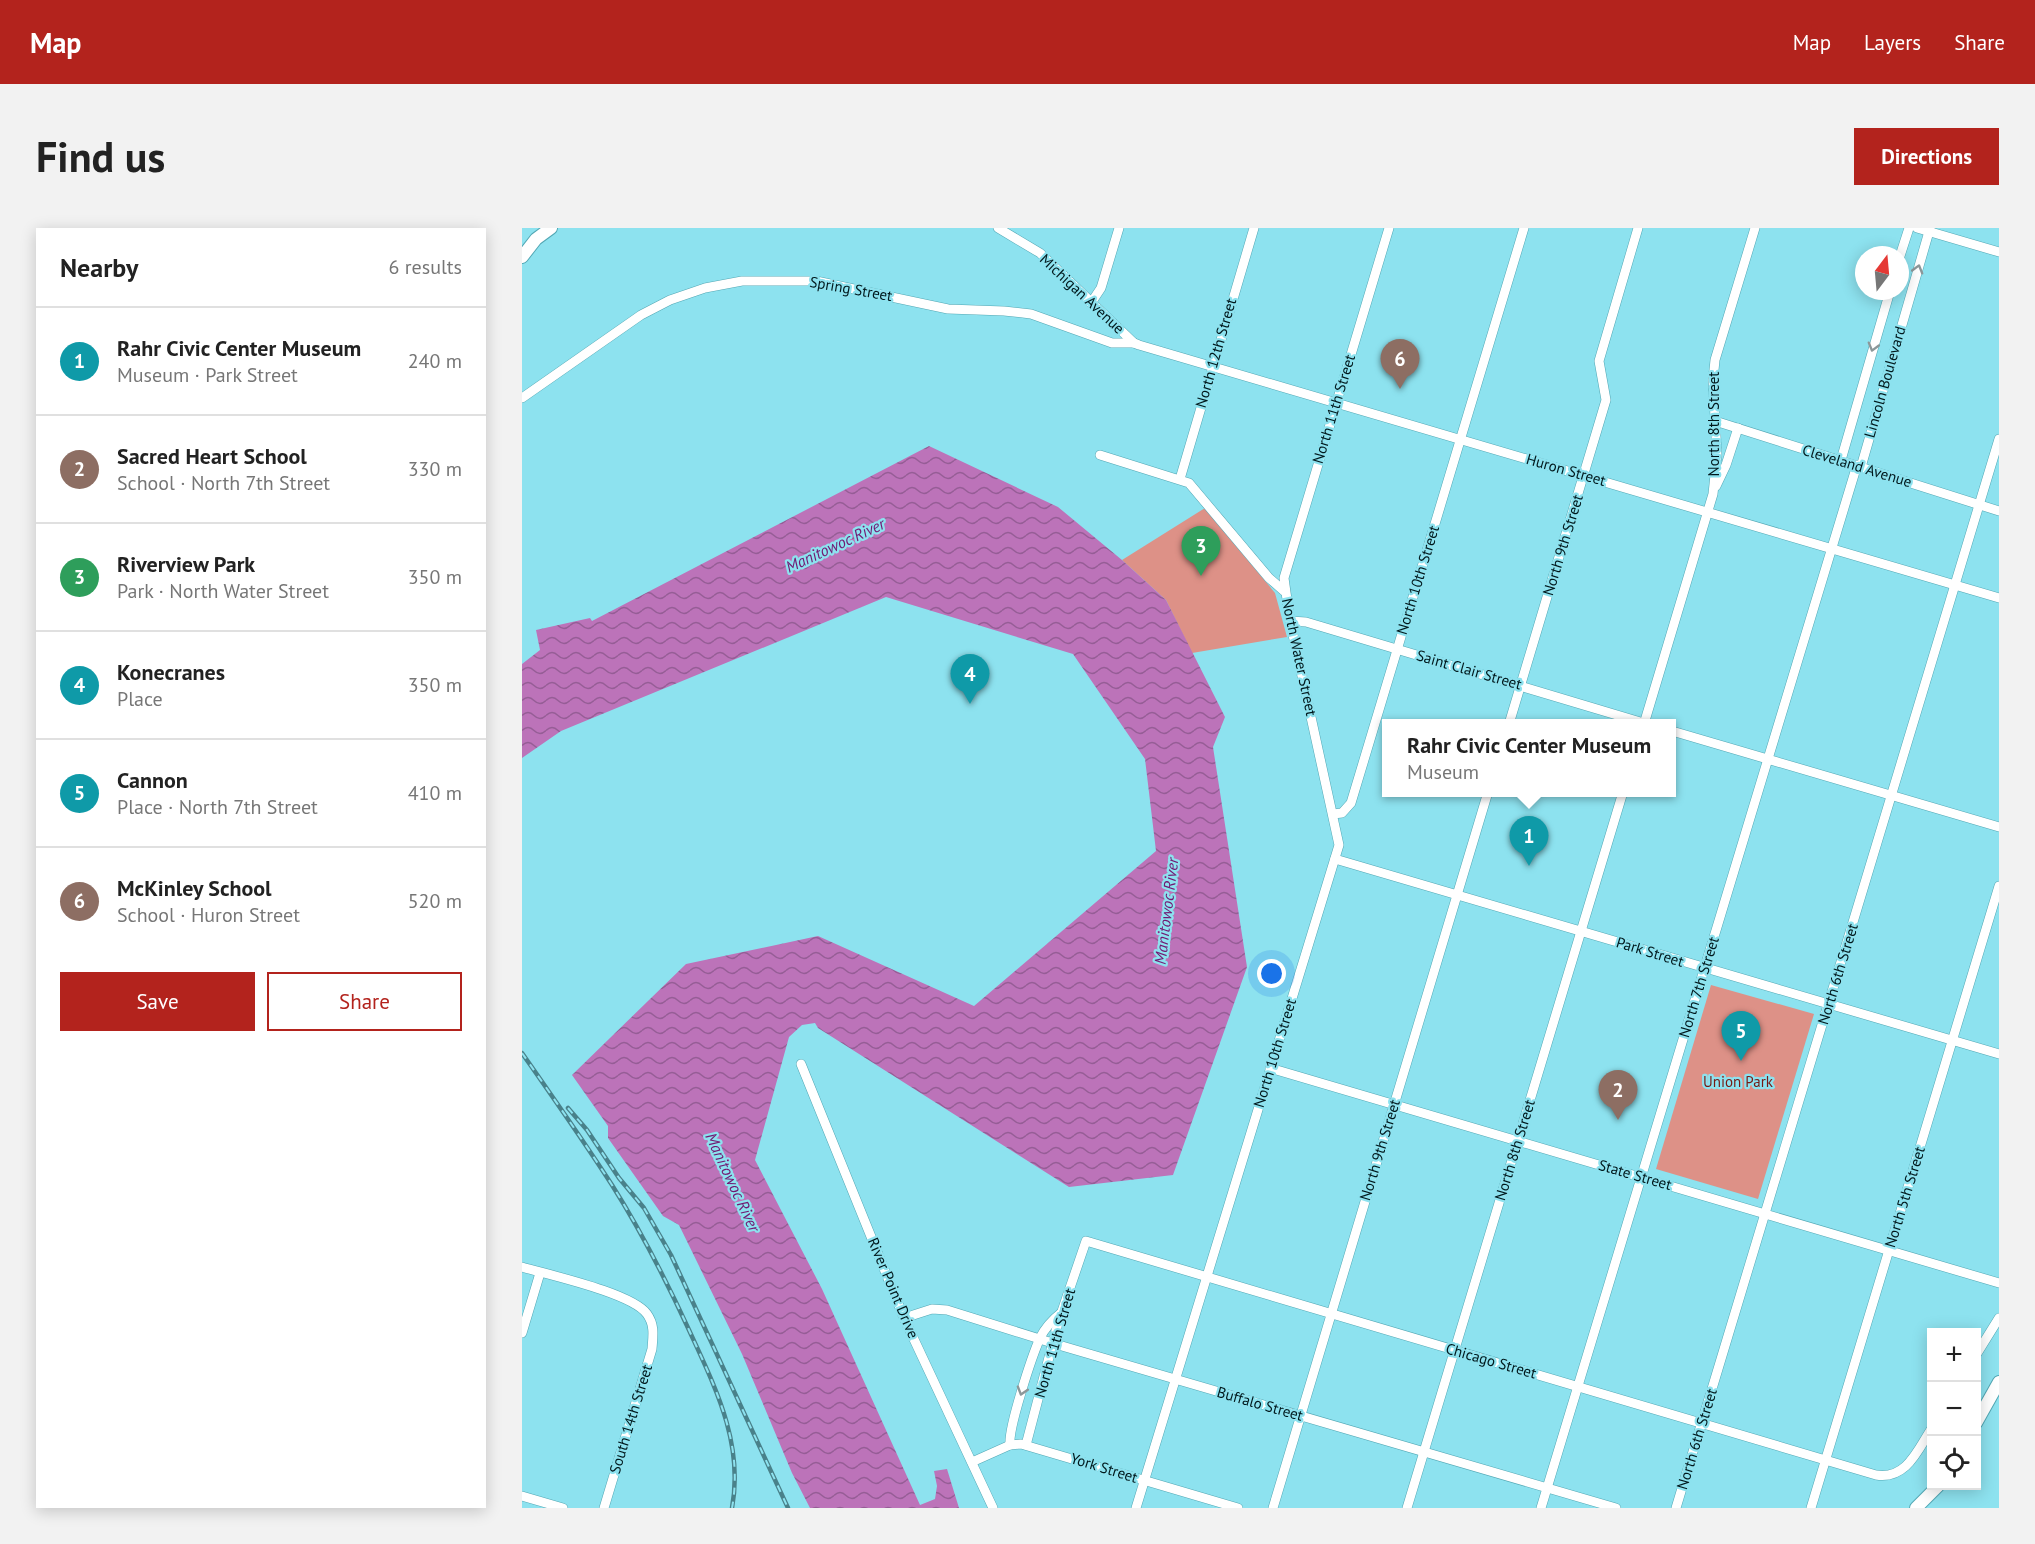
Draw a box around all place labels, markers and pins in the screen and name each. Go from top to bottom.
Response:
pin: 6 [1380,340,1420,389]
pin: 3 [1182,526,1220,576]
pin: 4 [950,654,990,704]
pin: 1 [1510,816,1548,866]
pin: 5 [1722,1012,1760,1061]
pin: 2 [1598,1070,1638,1120]

